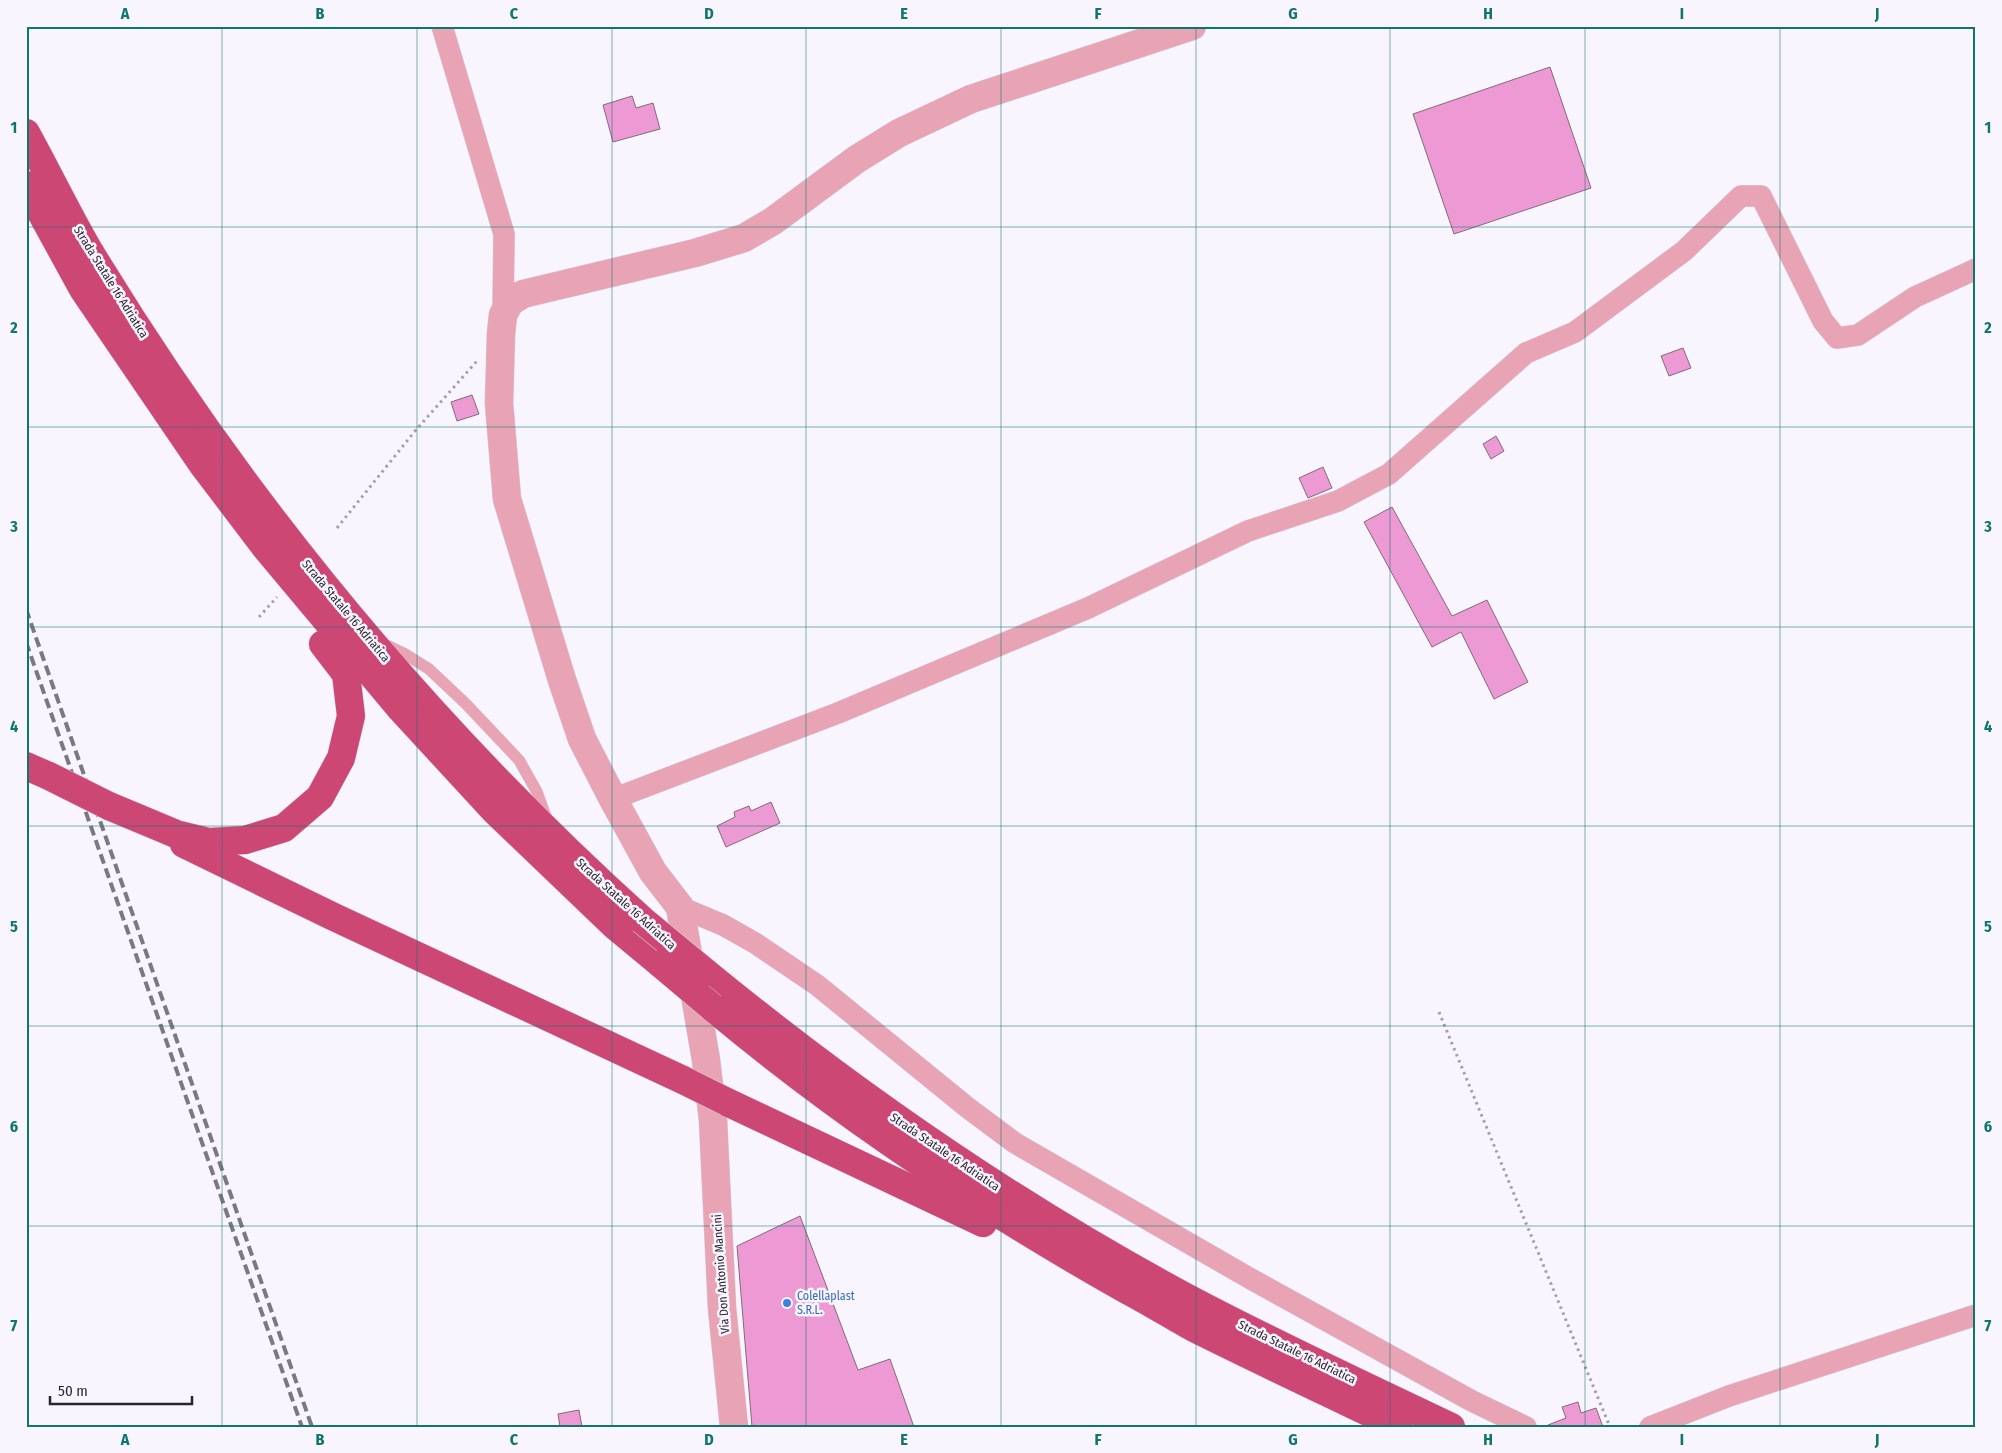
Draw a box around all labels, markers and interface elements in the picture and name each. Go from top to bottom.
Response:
text: A [120,4,130,23]
text: B [316,4,325,23]
text: C [510,4,519,23]
text: D [704,4,714,23]
text: E [900,4,908,23]
text: F [1094,4,1102,23]
text: G [1288,4,1298,23]
text: H [1483,4,1493,23]
text: I [1680,4,1684,23]
text: J [1874,4,1879,23]
text: 1 [11,118,17,137]
text: 1 [1985,118,1991,137]
street label: Strada Statale 16 Adriatica [71,224,151,340]
text: 2 [9,318,18,337]
text: 2 [1983,318,1992,337]
text: 3 [9,517,18,536]
text: 3 [1983,517,1992,536]
street label: Strada Statale 16 Adriatica [299,557,393,665]
text: 4 [10,717,18,736]
text: 4 [1984,717,1992,736]
street label: Strada Statale 16 Adriatica [573,856,679,952]
text: 5 [10,917,18,936]
text: 5 [1984,917,1992,936]
street label: Strada Statale 16 Adriatica [888,1110,1002,1194]
text: 6 [10,1117,18,1136]
text: 6 [1984,1117,1992,1136]
street label: Via Don Antonio Mancini [710,1214,732,1334]
place label: Colellaplast S.R.L. [797,1289,855,1317]
marker: Colellaplast S.R.L. [781,1297,793,1309]
text: 7 [11,1316,18,1335]
text: 7 [1985,1316,1992,1335]
street label: Strada Statale 16 Adriatica [1236,1317,1358,1387]
scale bar [50,1373,192,1405]
text: 50 m [58,1382,88,1400]
text: A [120,1430,130,1449]
text: B [316,1430,325,1449]
text: C [510,1430,519,1449]
text: D [704,1430,714,1449]
text: E [900,1430,908,1449]
text: F [1094,1430,1102,1449]
text: G [1288,1430,1298,1449]
text: H [1483,1430,1493,1449]
text: I [1680,1430,1684,1449]
text: J [1874,1430,1879,1449]

